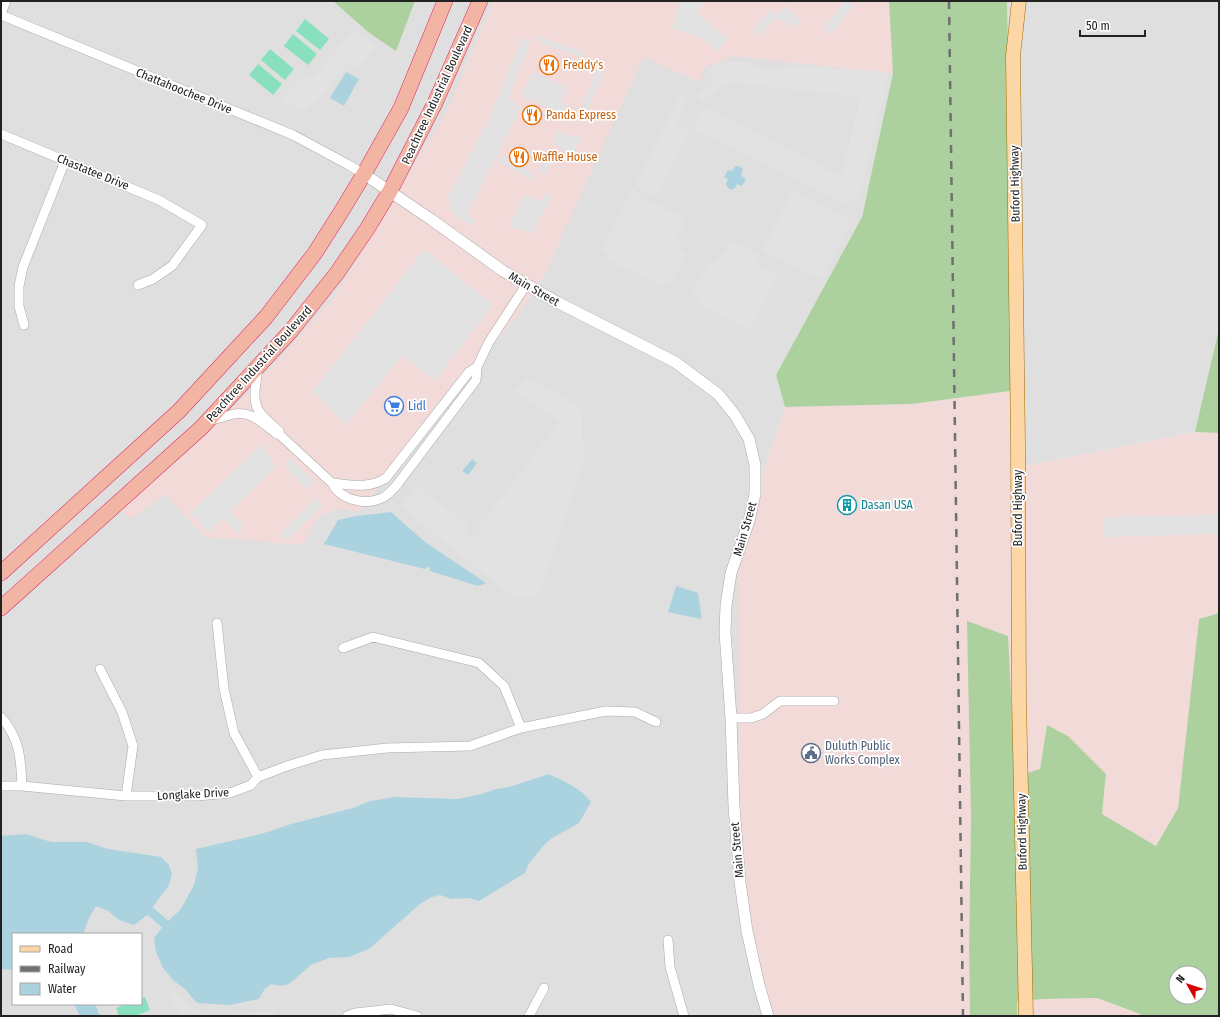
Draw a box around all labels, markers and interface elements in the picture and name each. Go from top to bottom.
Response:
scale bar [1080,12,1145,38]
text: 50 m [1086,19,1110,33]
street label: Peachtree Industrial Boulevard [399,24,475,166]
restaurant icon: Freddy's [538,54,560,76]
place label: Freddy's [563,58,603,72]
street label: Chattahoochee Drive [134,65,234,117]
restaurant icon: Panda Express [521,104,543,126]
place label: Panda Express [546,108,616,122]
street label: Buford Highway [1007,145,1023,223]
restaurant icon: Waffle House [508,146,530,168]
place label: Waffle House [533,150,597,164]
street label: Chastatee Drive [55,151,131,193]
street label: Main Street [506,269,562,309]
street label: Peachtree Industrial Boulevard [203,303,315,425]
supermarket icon: Lidl [383,395,405,417]
place label: Lidl [408,399,426,413]
street label: Buford Highway [1011,469,1025,546]
building icon: Dasan USA [836,494,858,516]
place label: Dasan USA [861,498,914,512]
street label: Main Street [731,500,759,558]
place label: Duluth Public Works Complex [825,739,901,767]
public building icon: Duluth Public Works Complex [800,742,822,764]
street label: Longlake Drive [157,785,229,803]
street label: Buford Highway [1014,793,1030,871]
street label: Main Street [728,821,746,879]
legend [12,933,142,1005]
text: Road [48,942,73,956]
text: Railway [48,962,86,976]
north arrow [1168,965,1208,1005]
text: N [1173,972,1188,986]
text: Water [48,982,77,996]

